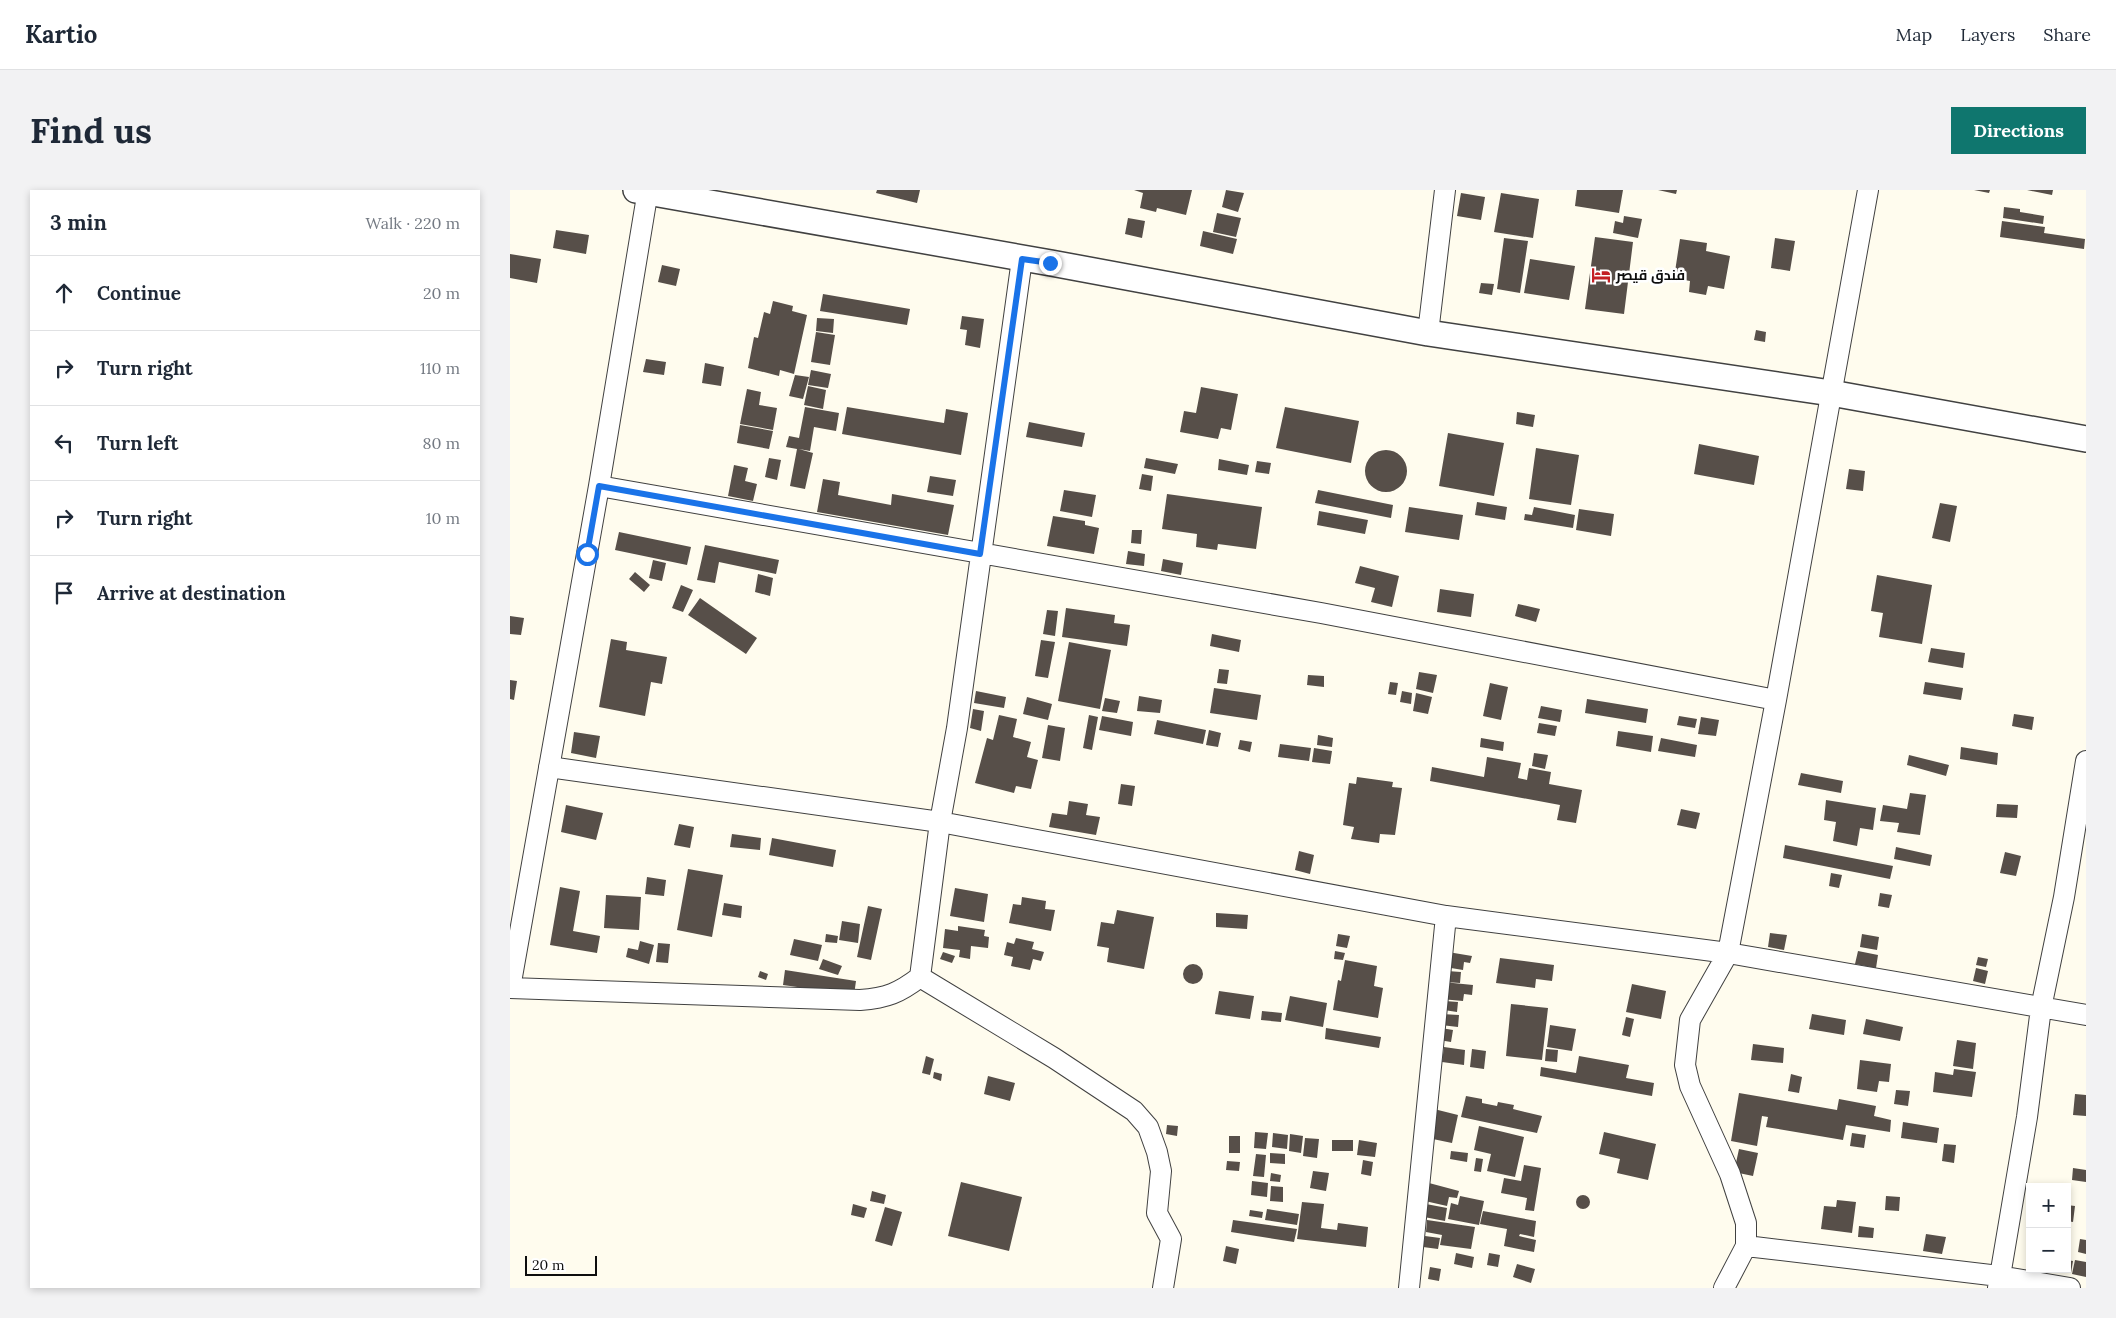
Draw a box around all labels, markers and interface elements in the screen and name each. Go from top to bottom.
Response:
text: Kartio [25,19,97,50]
text: Map [1896,23,1932,46]
text: Layers [1960,23,2015,46]
text: Share [2043,23,2091,46]
button: Directions [1951,107,2086,154]
text: Find us [30,108,152,153]
text: 3 min [50,209,107,236]
text: Walk · 220 m [365,213,460,233]
route end [1039,252,1062,275]
hotel icon: فندق قيصر [1590,264,1612,286]
place label: فندق قيصر [1615,266,1685,284]
icon: ahead [50,279,78,307]
text: Continue [97,281,181,305]
text: 20 m [423,283,460,303]
icon: right [50,354,78,382]
text: Turn right [97,356,193,380]
text: 110 m [420,358,460,378]
icon: left [50,429,78,457]
text: Turn left [97,431,178,455]
text: 80 m [423,433,460,453]
icon: right [50,504,78,532]
text: Turn right [97,506,193,530]
text: 10 m [426,508,460,528]
route start [576,543,599,566]
icon: arrive [50,579,78,607]
text: Arrive at destination [97,581,286,605]
map controls [2026,1183,2071,1273]
button: + [2026,1183,2071,1228]
button: − [2026,1228,2071,1273]
scale bar [525,1253,598,1276]
text: 20 m [532,1256,564,1274]

